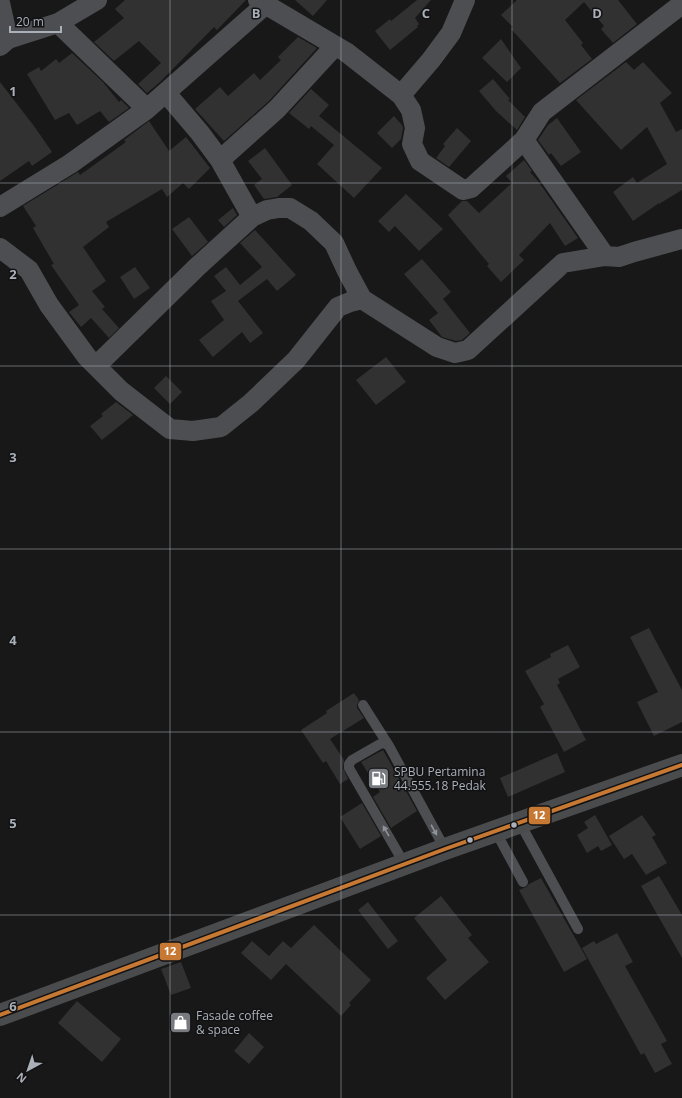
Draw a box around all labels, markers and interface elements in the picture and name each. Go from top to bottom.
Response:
text: B [252,4,261,22]
text: C [422,4,430,22]
text: D [592,4,602,22]
scale bar [10,8,61,34]
text: 20 m [16,13,44,30]
text: 1 [9,82,17,100]
text: 2 [9,265,17,283]
text: 3 [9,448,17,466]
text: 4 [9,631,17,649]
place label: SPBU Pertamina 44.555.18 Pedak [394,763,486,794]
fuel station icon: SPBU Pertamina 44.555.18 Pedak [366,766,392,792]
line badge: 12 [528,806,551,825]
text: 12 [533,807,545,822]
text: 5 [9,814,17,832]
unlabelled marker [509,820,519,830]
one-way arrow [430,824,437,835]
one-way arrow [382,825,389,837]
unlabelled marker [465,835,475,845]
line badge: 12 [159,942,182,961]
text: 12 [164,943,176,958]
text: 6 [9,997,17,1015]
place label: Fasade coffee & space [196,1007,273,1038]
shop icon: Fasade coffee & space [168,1010,194,1036]
north arrow [8,1050,48,1090]
text: N [13,1069,30,1087]

